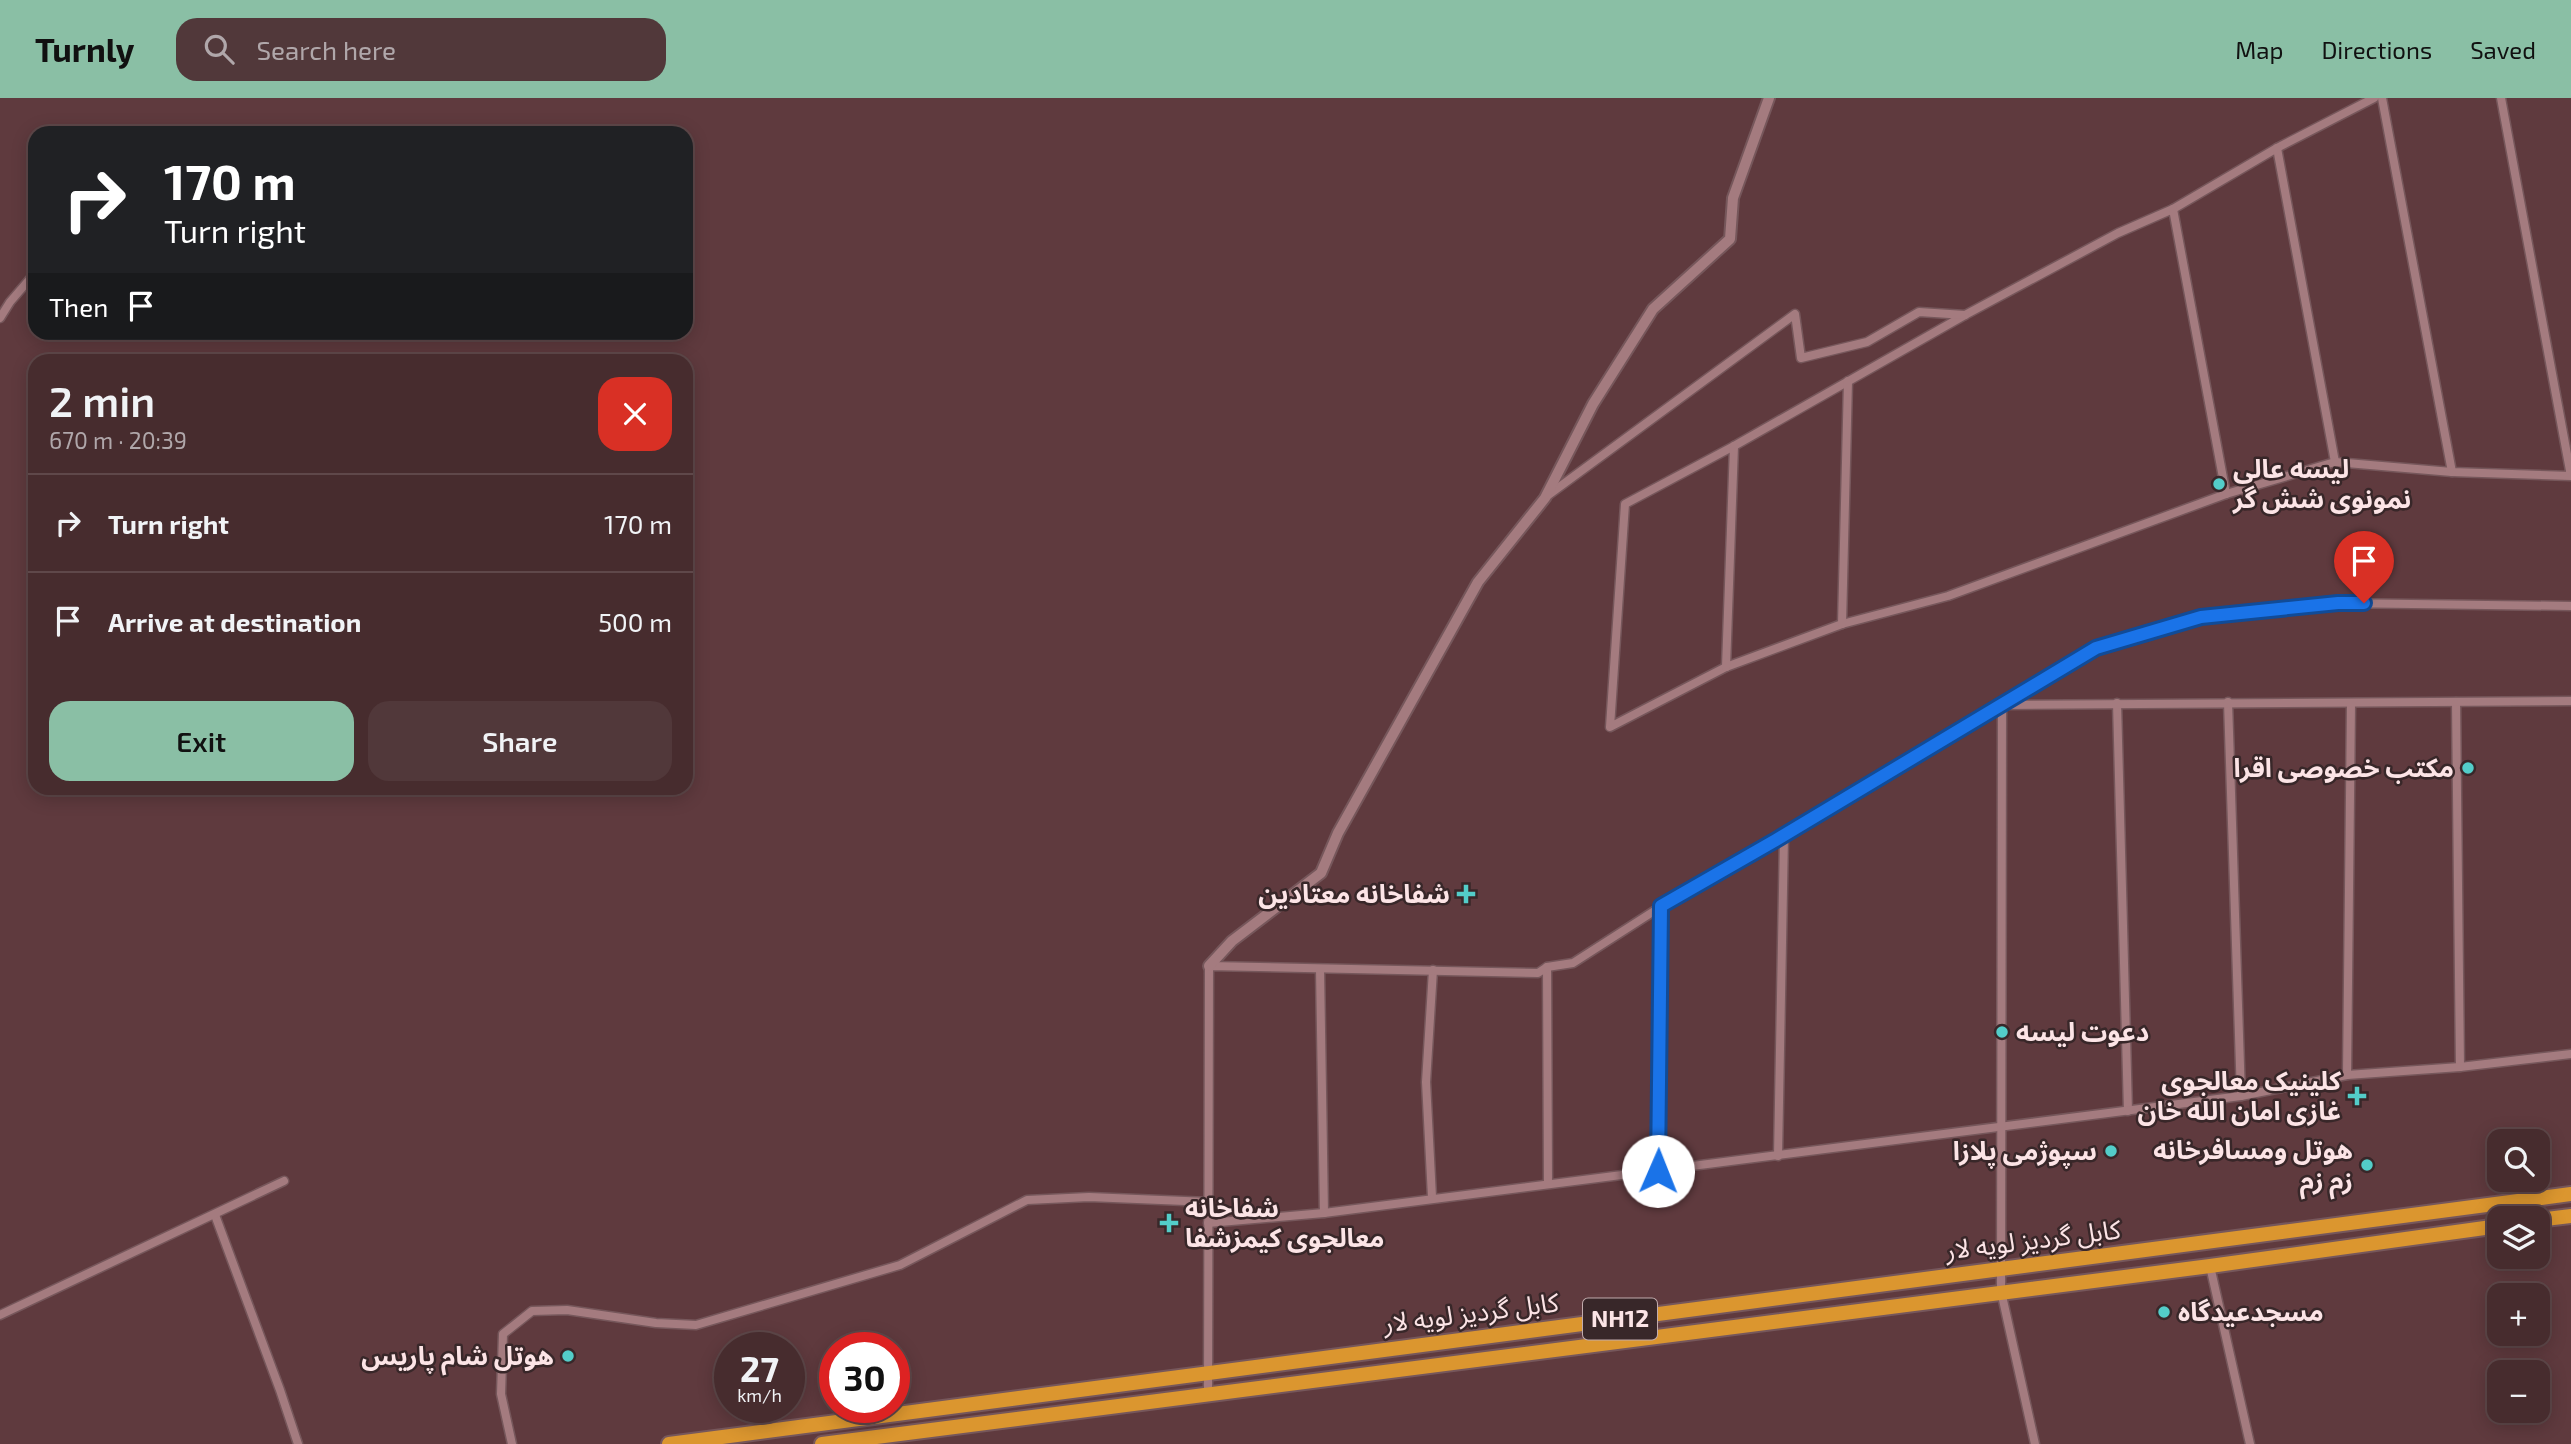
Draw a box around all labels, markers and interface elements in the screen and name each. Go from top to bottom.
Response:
search box [176,18,666,81]
text: Turnly [35,29,134,69]
icon: search [200,30,238,68]
text: Search here [256,34,396,65]
text: Map [2235,35,2283,64]
text: Directions [2321,35,2432,64]
text: Saved [2470,35,2536,64]
text: 170 m [164,151,296,210]
icon: right [49,154,140,245]
text: Turn right [164,211,306,249]
icon: arrive [122,287,160,325]
text: Then [49,291,108,322]
text: 2 min [49,375,155,425]
button: close [598,377,672,451]
text: 670 m · 20:39 [49,426,187,454]
place label: لیسه عالی نمونوی شش گر [2232,452,2411,514]
marker: لیسه عالی نمونوی شش گر [2211,476,2227,492]
icon: right [49,504,87,542]
text: Turn right [108,508,229,539]
text: 170 m [604,508,672,539]
pin [2334,531,2394,603]
icon: arrive [2345,542,2383,580]
icon: arrive [49,602,87,640]
text: Arrive at destination [108,606,361,637]
text: 500 m [598,606,672,637]
button: Exit [49,701,354,781]
button: Share [368,701,672,781]
place label: مکتب خصوصی اقرا [2234,751,2454,784]
marker: مکتب خصوصی اقرا [2460,760,2476,776]
place label: شفاخانه معتادین [1258,877,1450,909]
marker: شفاخانه معتادین [1456,884,1476,904]
place label: دعوت لیسه [2016,1015,2149,1047]
marker: دعوت لیسه [1994,1024,2010,1040]
place label: کلینیک معالجوی غازی امان الله خان [2138,1064,2342,1126]
marker: کلینیک معالجوی غازی امان الله خان [2347,1086,2367,1106]
map controls [2487,1129,2550,1423]
button: search [2487,1129,2550,1192]
place label: هوتل ومسافرخانه زم زم [2153,1133,2353,1200]
position arrow [1621,1134,1695,1208]
place label: سپوژمی پلازا [1953,1134,2097,1169]
marker: سپوژمی پلازا [2103,1143,2119,1159]
marker: هوتل ومسافرخانه زم زم [2359,1157,2375,1173]
place label: شفاخانه معالجوی کیمزشفا [1185,1191,1384,1253]
button: layers [2487,1206,2550,1269]
street label: کابل گردیز لویه لار [1942,1212,2123,1266]
marker: شفاخانه معالجوی کیمزشفا [1159,1213,1179,1233]
button: + [2487,1283,2550,1346]
street label: کابل گردیز لویه لار [1380,1285,1561,1339]
place label: مسجدعیدگاه [2178,1295,2324,1327]
road number: NH12 [1583,1298,1657,1339]
marker: مسجدعیدگاه [2156,1304,2172,1320]
speed limit sign: 30 [819,1332,910,1423]
place label: هوتل شام پاریس [361,1339,554,1376]
text: 27 [740,1347,779,1389]
marker: هوتل شام پاریس [560,1348,576,1364]
button: − [2487,1360,2550,1423]
text: km/h [737,1384,782,1406]

